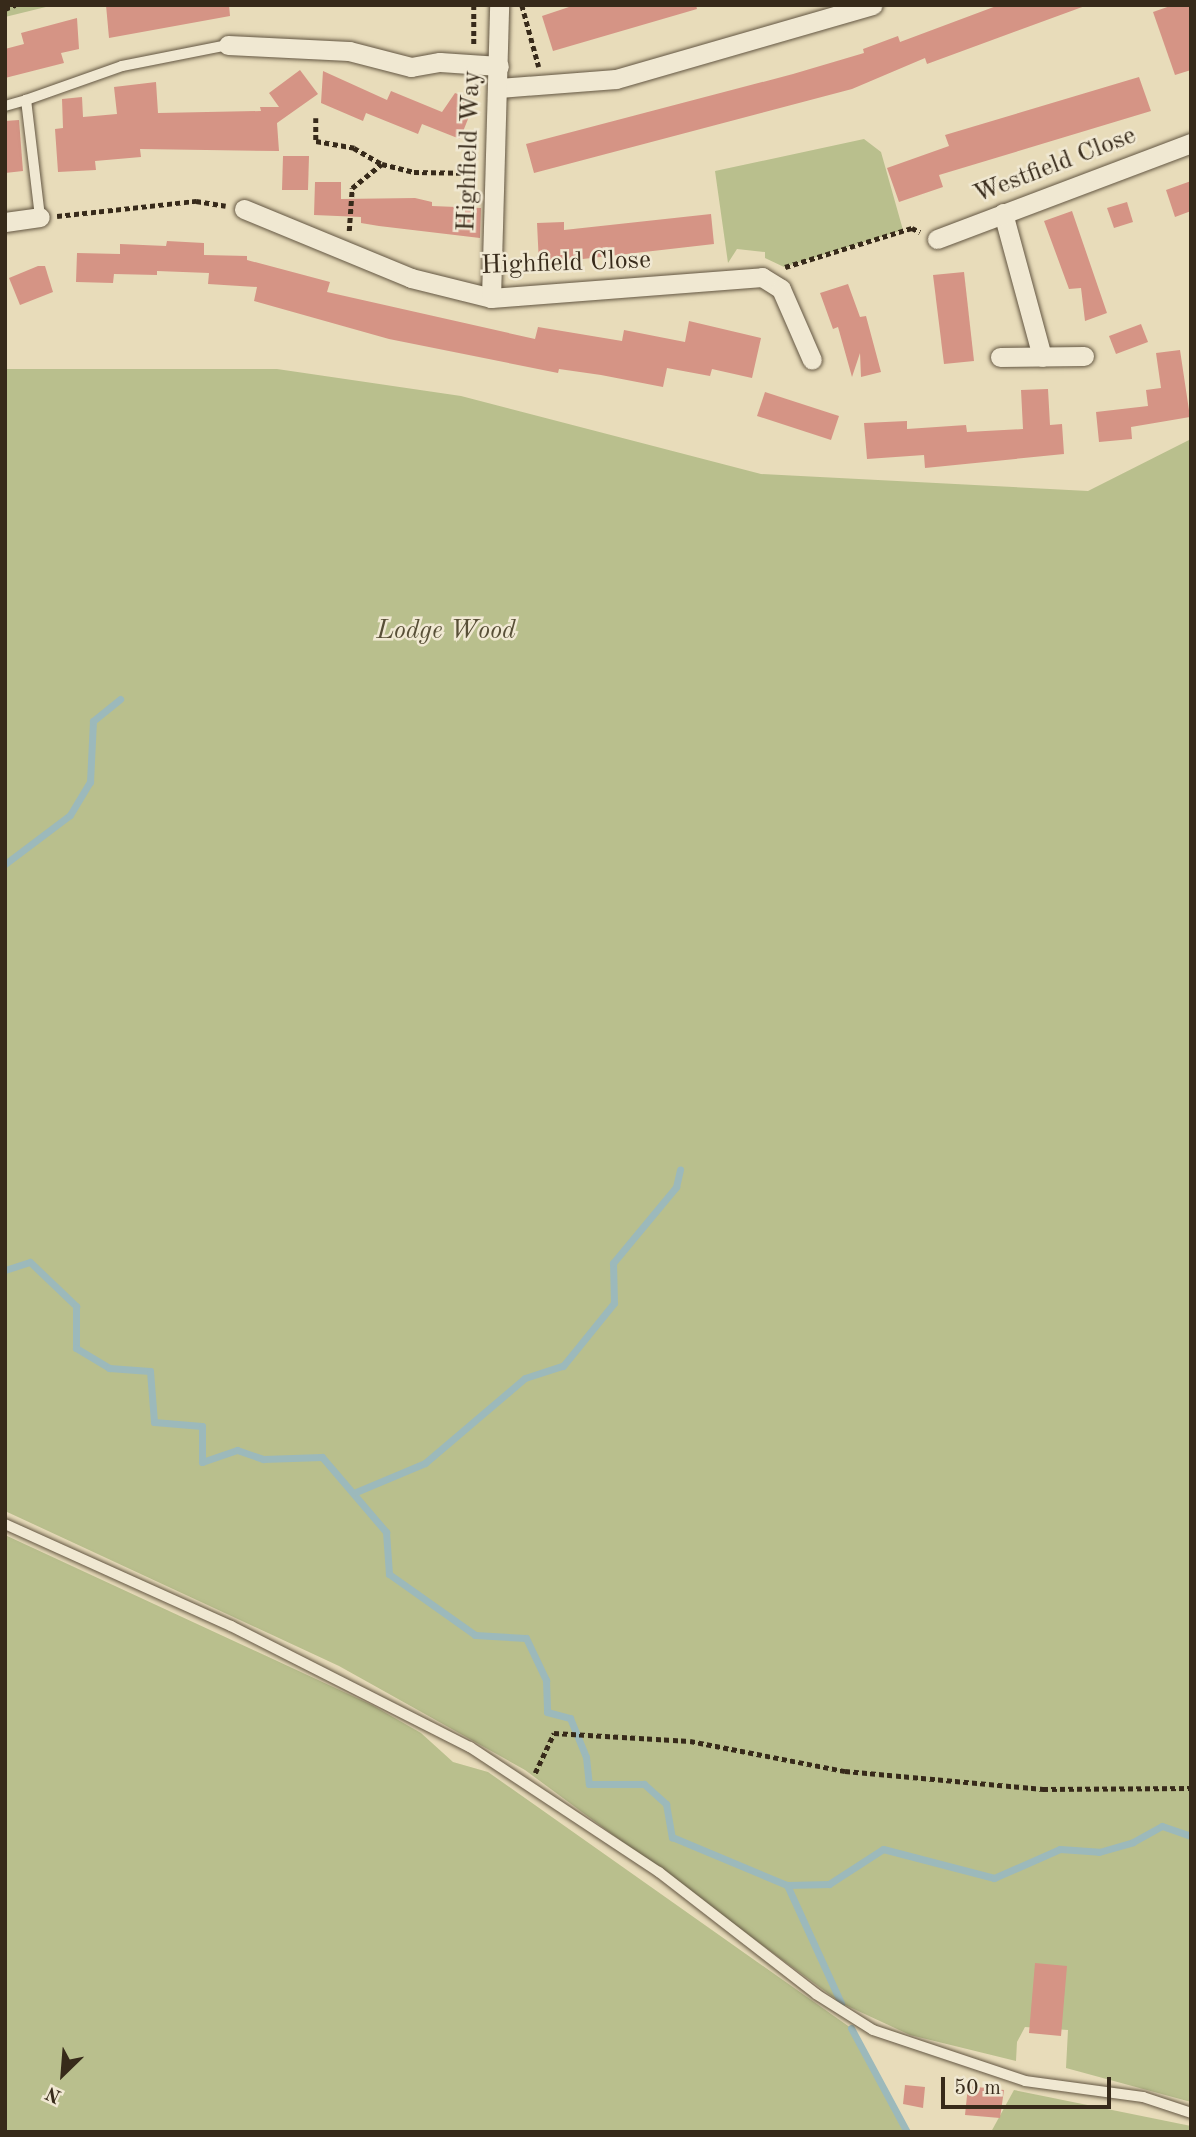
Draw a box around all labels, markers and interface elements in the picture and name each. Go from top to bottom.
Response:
street label: Highfield Way [452,70,488,232]
street label: Westfield Close [969,121,1141,211]
street label: Highfield Close [481,245,651,283]
park label: Lodge Wood [376,616,516,648]
north arrow [28,2039,98,2109]
scale bar [944,2064,1114,2108]
text: 50 m [954,2078,1001,2099]
text: N [43,2082,65,2105]

